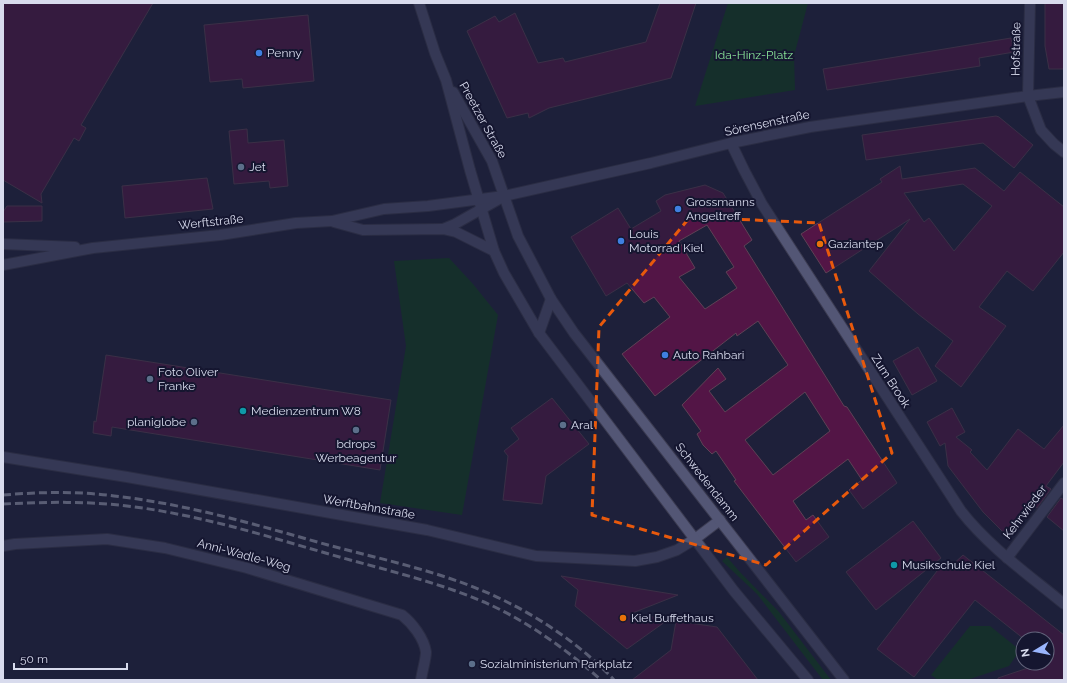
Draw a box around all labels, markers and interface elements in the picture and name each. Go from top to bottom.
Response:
street label: Hofstraße [1009,22,1023,76]
place label: Penny [267,46,302,60]
marker: Penny [254,48,264,58]
park label: Ida-Hinz-Platz [715,48,793,62]
street label: Preetzer Straße [456,79,510,161]
street label: Sörensenstraße [723,107,811,139]
place label: Jet [249,160,266,174]
marker: Jet [236,162,246,172]
place label: Grossmanns Angeltreff [686,195,755,223]
marker: Grossmanns Angeltreff [673,204,683,214]
street label: Werftstraße [178,212,244,232]
place label: Louis Motorrad Kiel [629,227,704,255]
marker: Louis Motorrad Kiel [616,236,626,246]
place label: Gaziantep [828,237,884,251]
marker: Gaziantep [815,239,825,249]
place label: Auto Rahbari [673,348,744,362]
marker: Auto Rahbari [660,350,670,360]
street label: Zum Brook [868,351,914,411]
place label: Foto Oliver Franke [158,365,219,393]
marker: Foto Oliver Franke [145,374,155,384]
place label: Medienzentrum W8 [251,404,361,418]
marker: Medienzentrum W8 [238,406,248,416]
place label: planiglobe [127,415,186,429]
marker: planiglobe [189,417,199,427]
place label: Aral [571,418,594,432]
marker: Aral [558,420,568,430]
marker: bdrops Werbeagentur [351,425,361,435]
place label: bdrops Werbeagentur [316,437,397,465]
street label: Schwedendamm [672,440,742,524]
street label: Kehrwieder [1000,482,1050,542]
street label: Werftbahnstraße [322,492,416,522]
street label: Anni-Wadle-Weg [196,536,292,574]
place label: Musikschule Kiel [902,558,996,572]
marker: Musikschule Kiel [889,560,899,570]
place label: Kiel Buffethaus [631,611,714,625]
marker: Kiel Buffethaus [618,613,628,623]
north arrow [1015,631,1055,671]
scale bar [14,645,127,671]
text: N [1019,647,1033,658]
text: 50 m [20,652,48,666]
place label: Sozialministerium Parkplatz [480,657,632,671]
marker: Sozialministerium Parkplatz [467,659,477,669]

